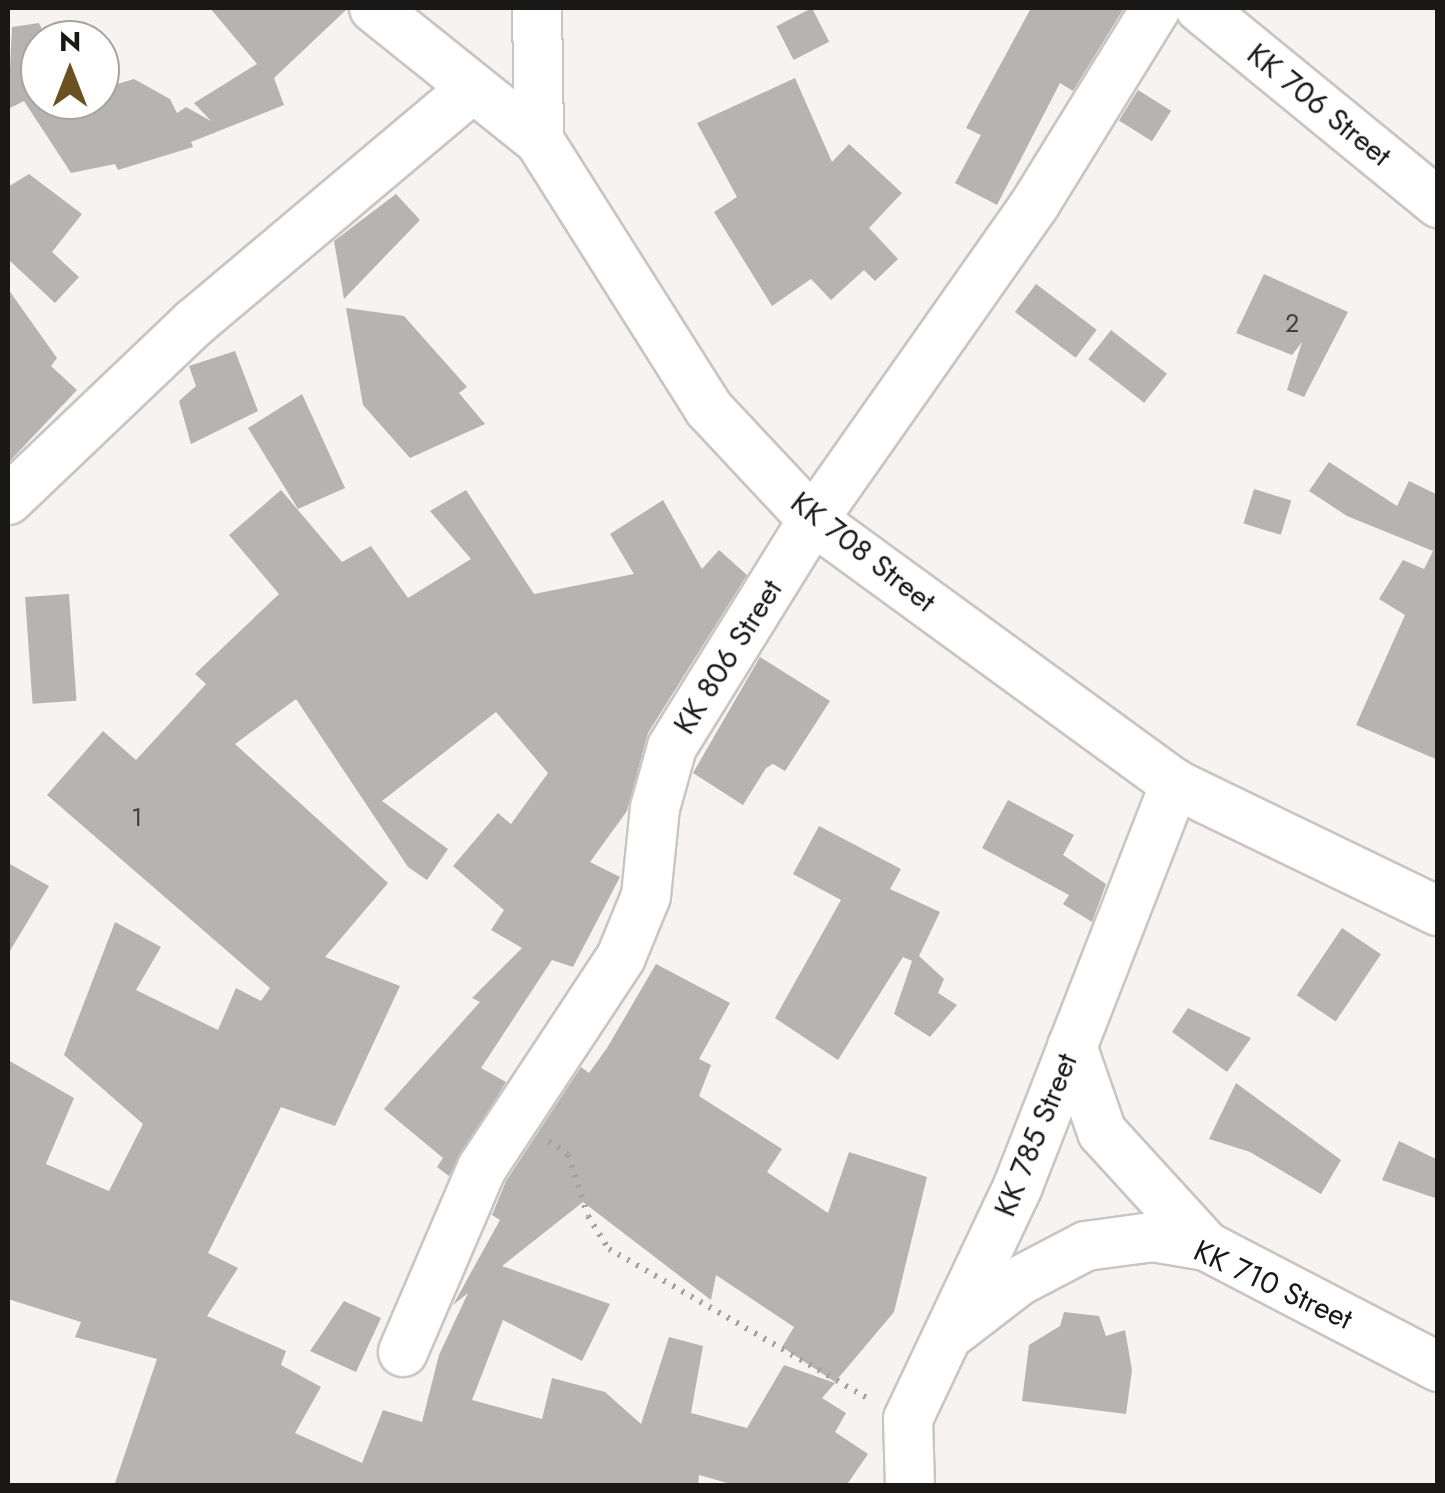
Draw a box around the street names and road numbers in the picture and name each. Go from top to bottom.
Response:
street label: KK 706 Street [1240,36,1398,174]
street label: KK 708 Street [784,484,942,620]
street label: KK 806 Street [666,573,790,741]
street label: KK 785 Street [987,1048,1085,1222]
street label: KK 710 Street [1188,1233,1358,1337]

